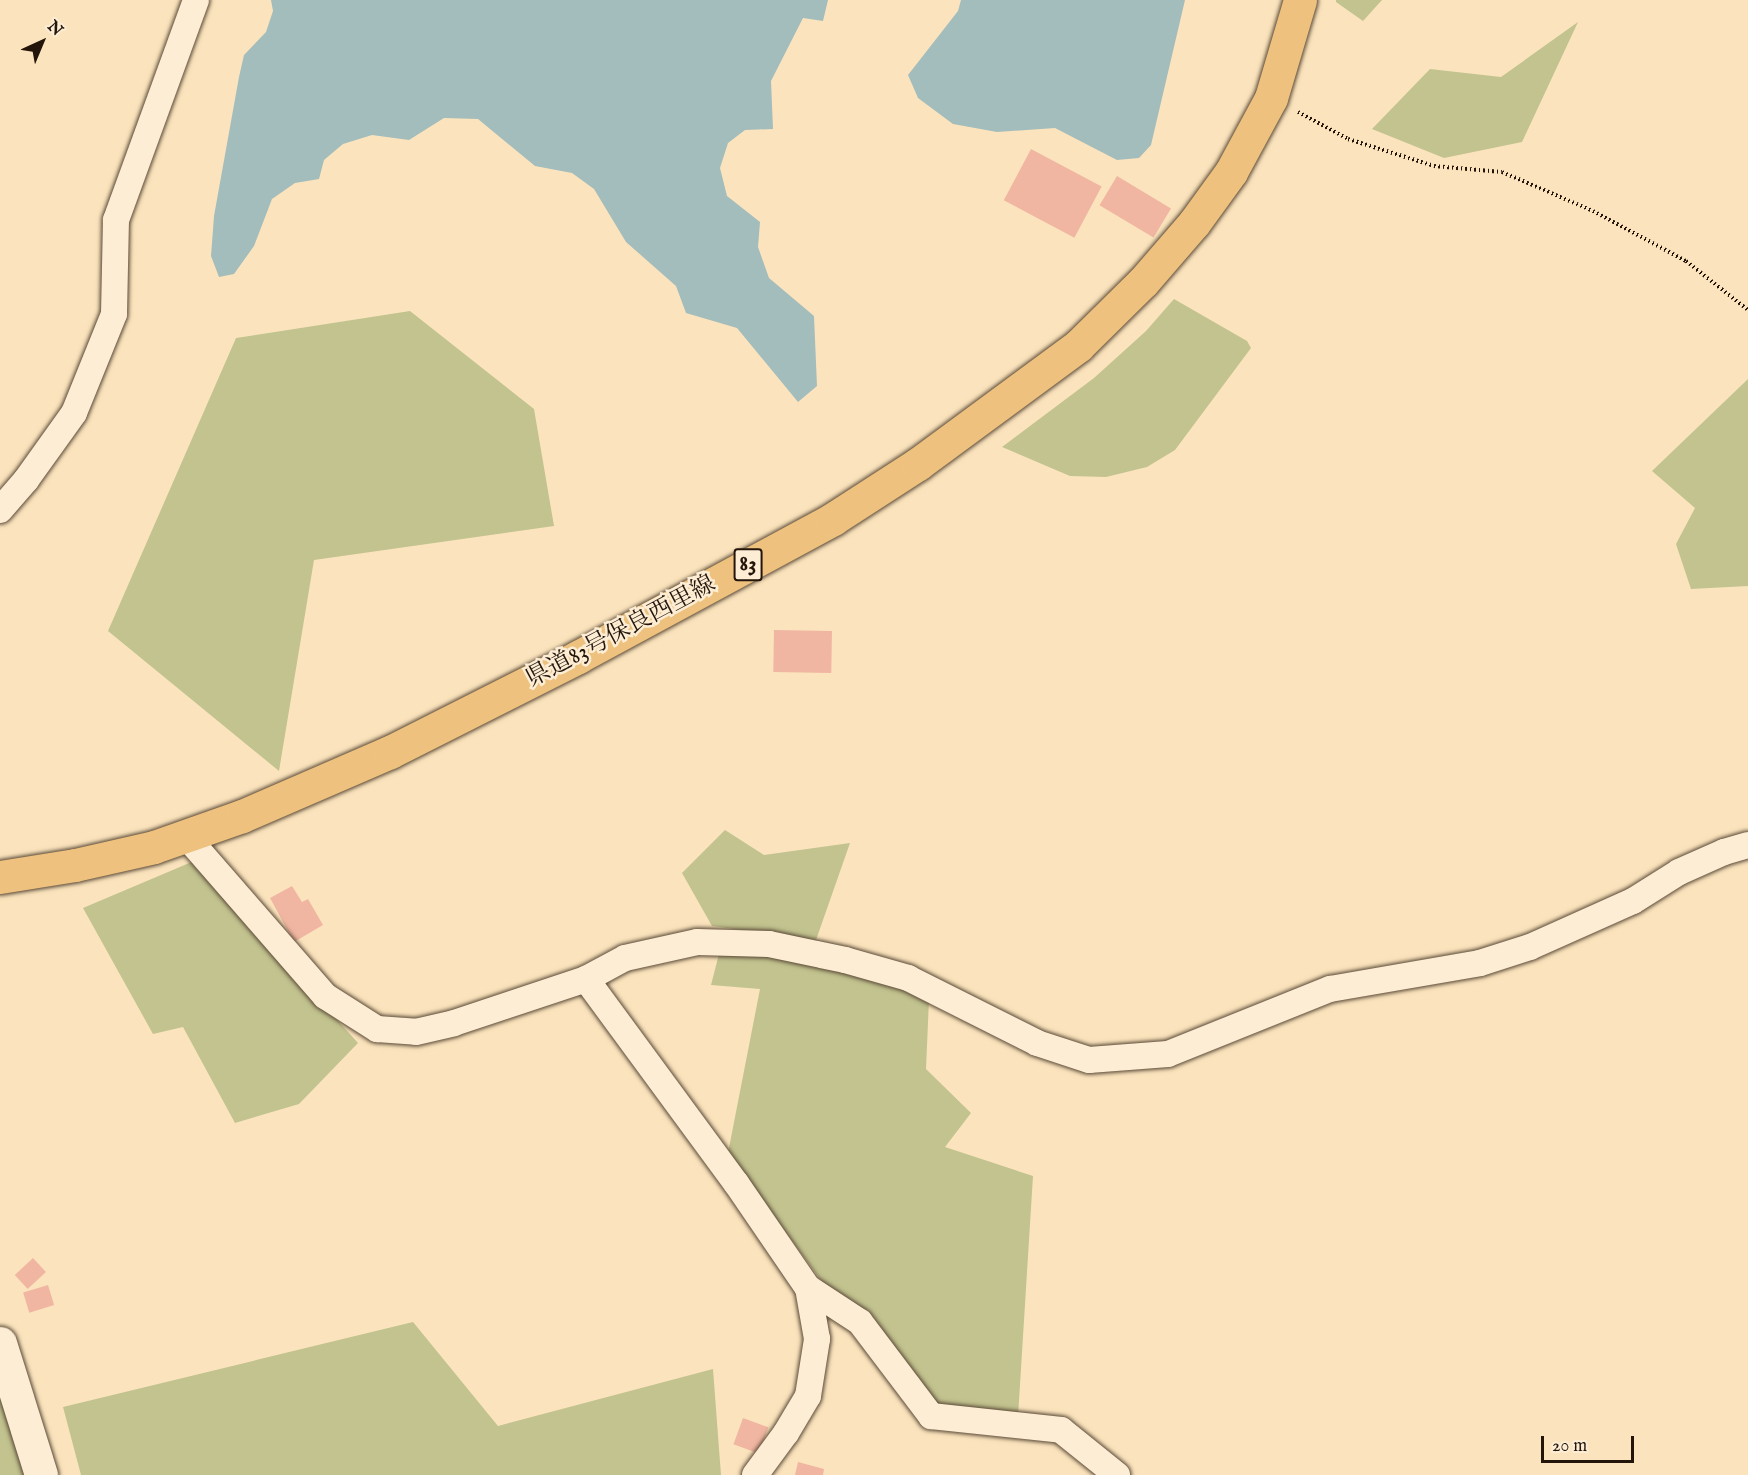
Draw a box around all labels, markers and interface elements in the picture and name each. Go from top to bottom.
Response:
north arrow [12,12,72,72]
text: N [43,17,66,41]
road number: 83 [733,546,763,584]
street label: 県道83号保良西里線 [521,570,721,694]
scale bar [1544,1424,1637,1462]
text: 20 m [1552,1435,1587,1458]

